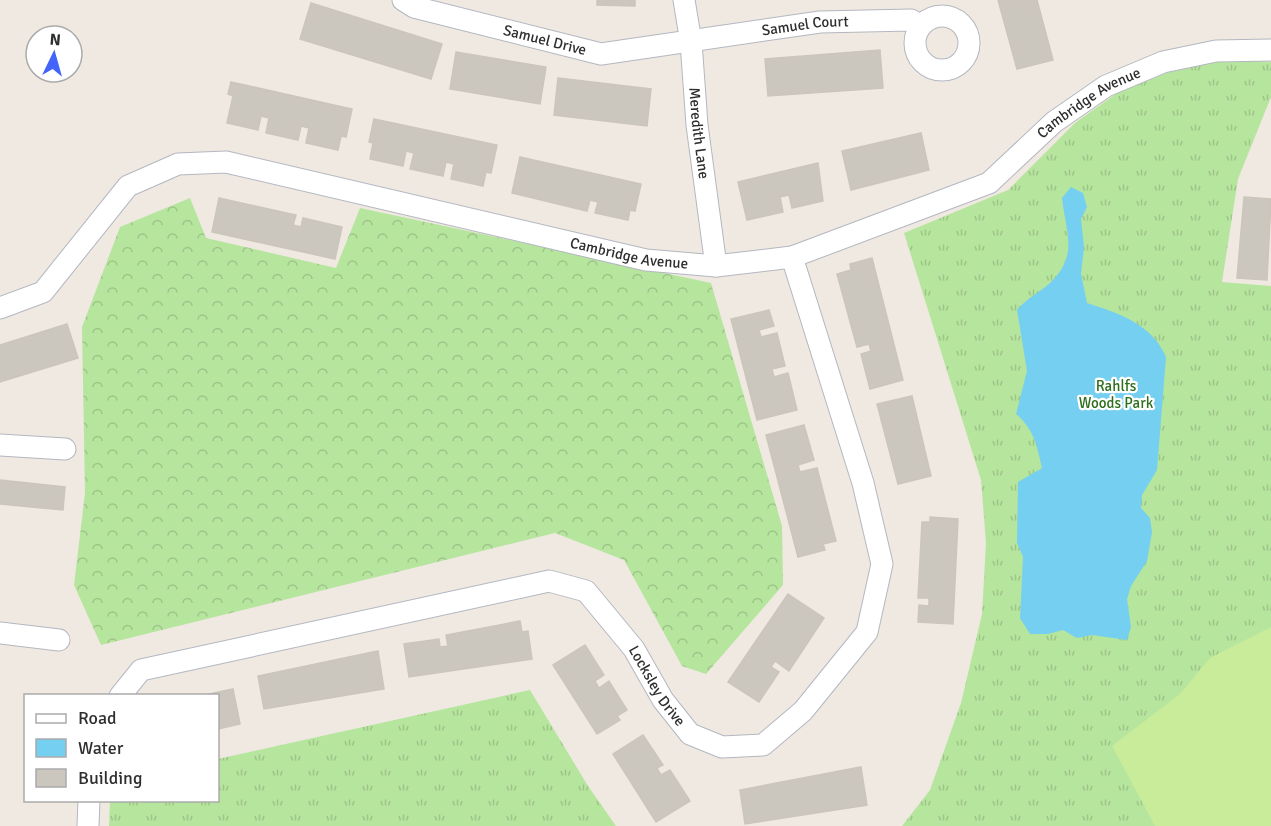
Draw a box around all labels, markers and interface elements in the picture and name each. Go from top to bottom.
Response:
street label: Samuel Court [760,12,849,39]
street label: Samuel Drive [502,21,588,59]
north arrow [24,24,84,84]
text: N [49,30,62,51]
street label: Cambridge Avenue [1033,63,1143,142]
street label: Meredith Lane [685,87,713,180]
street label: Cambridge Avenue [568,234,689,273]
park label: Rahlfs Woods Park [1079,377,1154,412]
street label: Locksley Drive [625,642,689,730]
legend [24,694,219,802]
text: Road [78,707,117,729]
text: Water [78,737,124,759]
text: Building [78,767,142,789]

